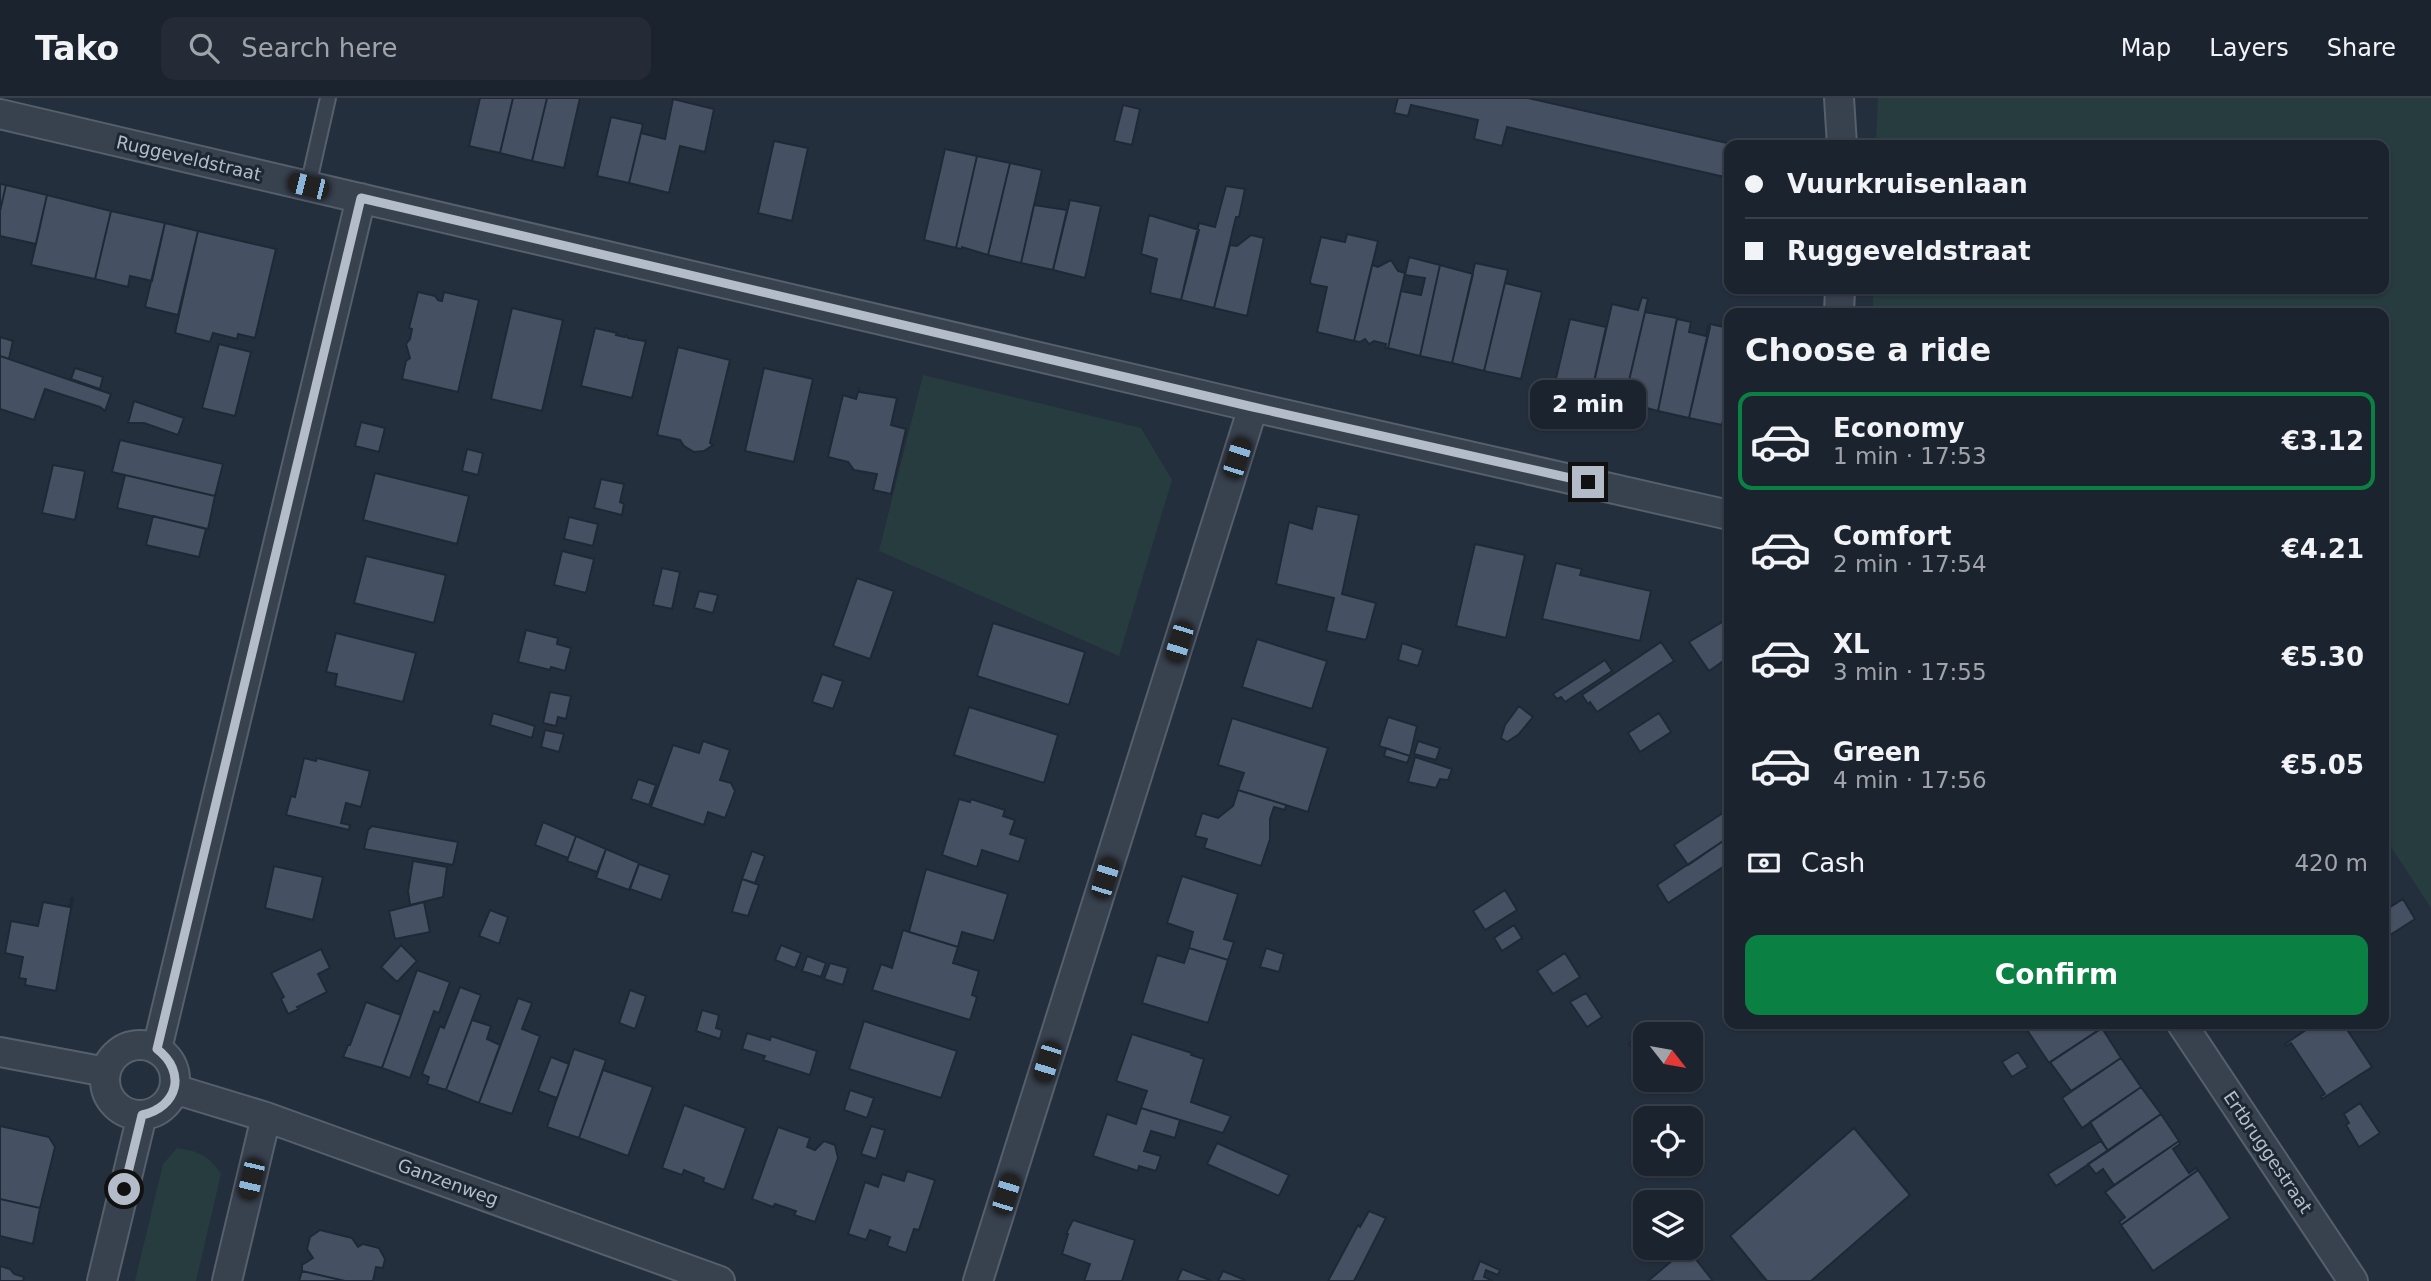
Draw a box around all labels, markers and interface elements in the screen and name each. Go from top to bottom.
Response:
search box [161,17,651,80]
text: Tako [35,29,119,68]
icon: search [185,29,223,67]
text: Search here [241,33,397,63]
text: Map [2121,34,2171,62]
text: Layers [2209,34,2289,62]
text: Share [2327,34,2396,62]
street label: Ruggeveldstraat [114,131,264,185]
text: Vuurkruisenlaan [1787,169,2028,199]
car [286,171,331,201]
text: Ruggeveldstraat [1787,236,2031,266]
text: Choose a ride [1745,331,1991,369]
callout: 2 min [1530,380,1646,430]
text: 2 min [1552,391,1624,417]
icon: car [1749,410,1812,473]
text: Economy [1833,413,1964,443]
text: €3.12 [2282,426,2364,456]
car [1221,435,1254,481]
text: 1 min · 17:53 [1833,443,1987,469]
route end [1572,466,1604,498]
icon: car [1749,518,1812,581]
text: Comfort [1833,521,1951,551]
text: €4.21 [2282,534,2364,564]
text: 2 min · 17:54 [1833,551,1987,577]
car [1163,619,1196,665]
icon: car [1749,626,1812,689]
text: XL [1833,629,1870,659]
text: €5.30 [2282,642,2364,672]
text: 3 min · 17:55 [1833,659,1987,685]
icon: car [1749,734,1812,797]
text: Green [1833,737,1921,767]
text: €5.05 [2282,750,2364,780]
text: 4 min · 17:56 [1833,767,1987,793]
icon: cash [1745,844,1783,882]
text: Cash [1801,848,1865,878]
text: 420 m [2294,850,2368,876]
car [1089,855,1122,901]
button: Confirm [1745,935,2368,1015]
north arrow [1633,1022,1703,1092]
map controls [1633,1022,1703,1260]
car [1031,1039,1064,1085]
street label: Ertbruggestraat [2219,1087,2317,1217]
button: locate [1633,1106,1703,1176]
street label: Ganzenweg [395,1154,501,1210]
car [237,1156,266,1202]
car [990,1171,1023,1217]
route start [108,1173,140,1205]
button: layers [1633,1190,1703,1260]

